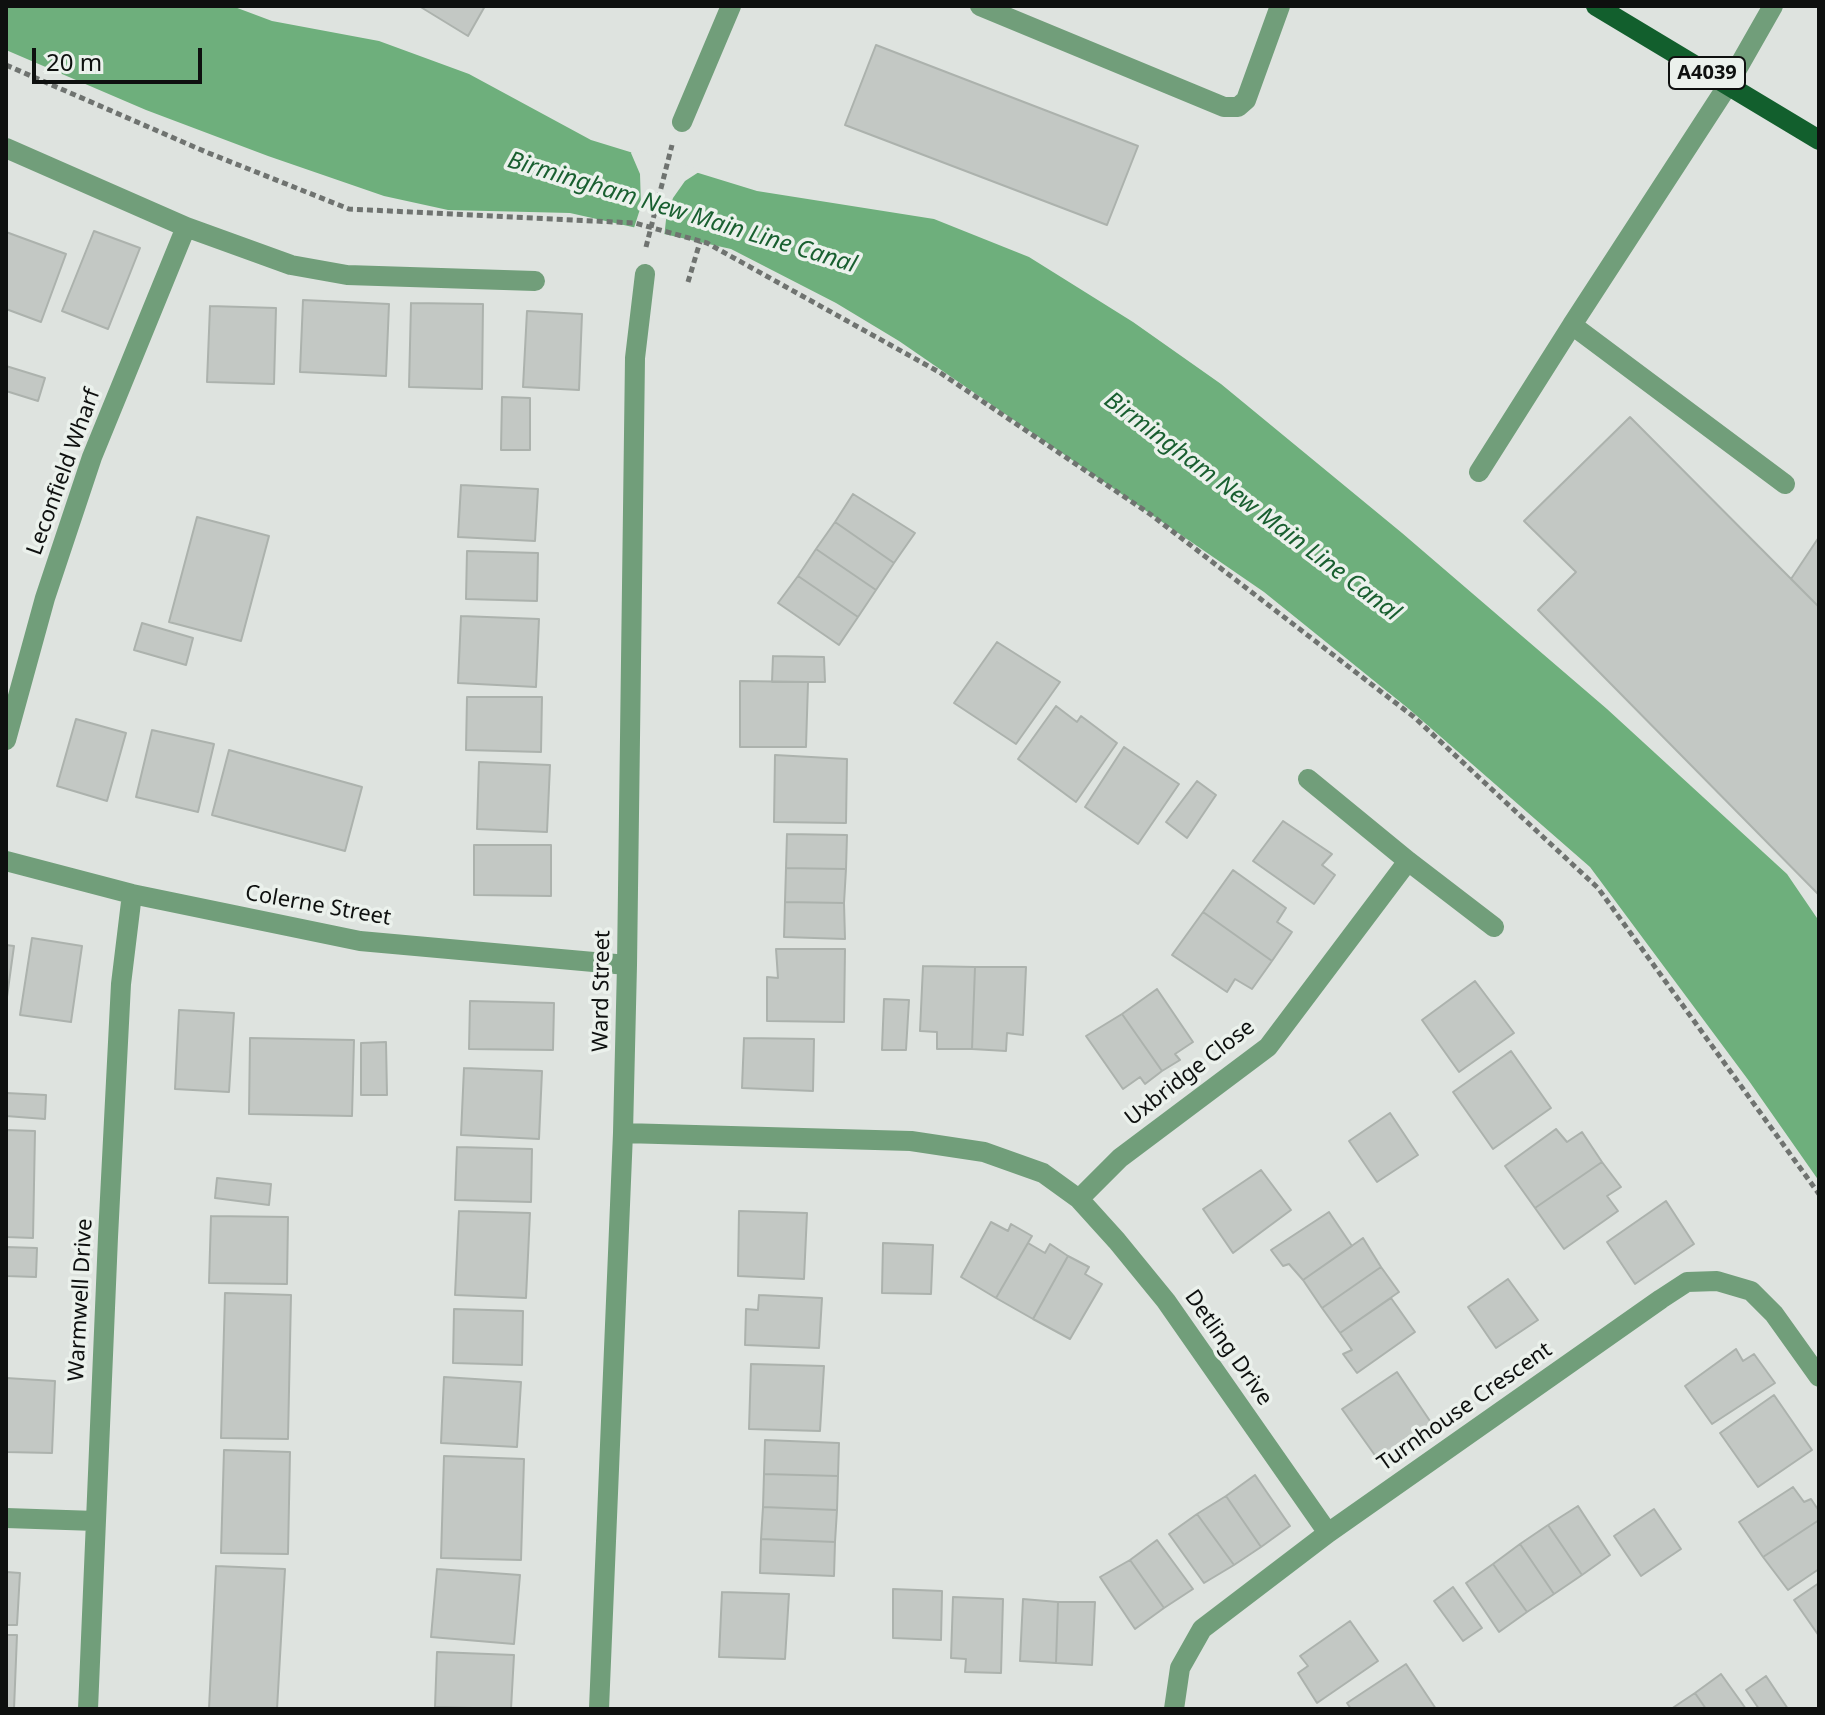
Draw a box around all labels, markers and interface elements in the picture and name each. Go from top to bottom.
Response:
scale bar [36,32,206,82]
text: 20 m [46,45,102,78]
road number: A4039 [1669,57,1745,89]
water label: Birmingham New Main Line Canal [504,146,860,280]
street label: Leconfield Wharf [22,385,106,559]
water label: Birmingham New Main Line Canal [1098,386,1406,628]
street label: Colerne Street [243,880,393,932]
street label: Ward Street [588,930,616,1052]
street label: Uxbridge Close [1120,1014,1260,1132]
street label: Warmwell Drive [64,1218,98,1382]
street label: Detling Drive [1178,1285,1278,1411]
street label: Turnhouse Crescent [1373,1337,1557,1477]

